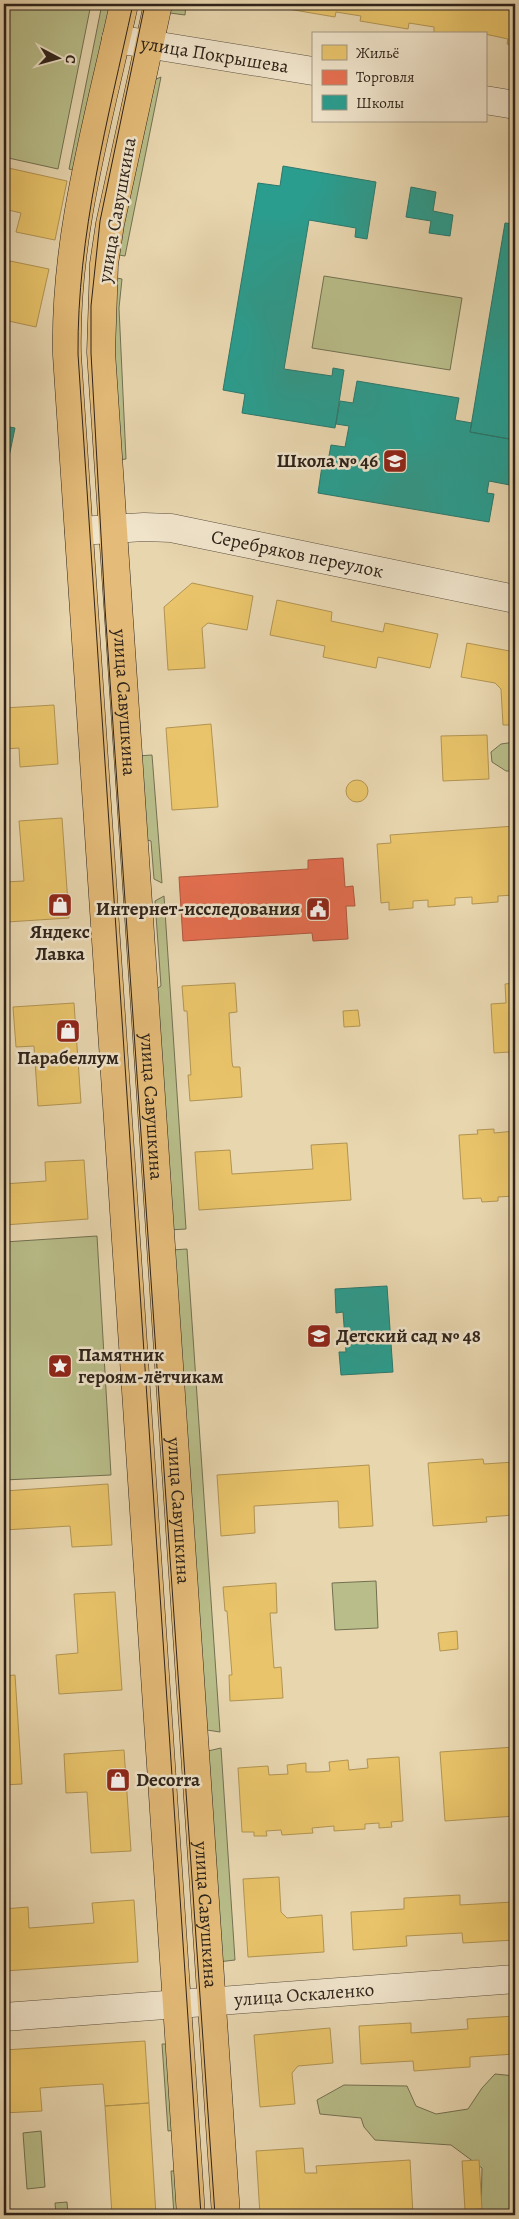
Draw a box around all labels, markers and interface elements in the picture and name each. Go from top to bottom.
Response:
street label: улица Покрышева [138,30,291,80]
north arrow [32,32,82,82]
legend [312,32,486,122]
text: Жильё [356,43,399,63]
text: С [60,54,80,65]
text: Торговля [356,67,414,87]
text: Школы [356,93,404,113]
street label: улица Савушкина [91,135,143,286]
place label: Школа № 46 [276,448,378,474]
school or university icon: Школа № 46 [382,448,408,474]
street label: Серебряков переулок [209,524,386,585]
street label: улица Савушкина [107,627,142,777]
shop icon: Яндекс Лавка [47,892,73,918]
place label: Интернет-исследования [96,896,300,922]
public building icon: Интернет-исследования [305,896,331,922]
place label: Яндекс Лавка [30,919,90,967]
shop icon: Парабеллум [55,1018,81,1044]
street label: улица Савушкина [134,1031,170,1181]
place label: Парабеллум [17,1045,119,1071]
school or university icon: Детский сад № 48 [306,1323,332,1349]
place label: Детский сад № 48 [336,1323,481,1349]
place label: Памятник героям-лётчикам [78,1342,224,1390]
place icon: Памятник героям-лётчикам [47,1353,73,1379]
street label: улица Савушкина [161,1436,197,1585]
shop icon: Decorra [105,1767,131,1793]
place label: Decorra [136,1767,201,1793]
street label: улица Савушкина [188,1840,224,1989]
street label: улица Оскаленко [232,1977,375,2013]

